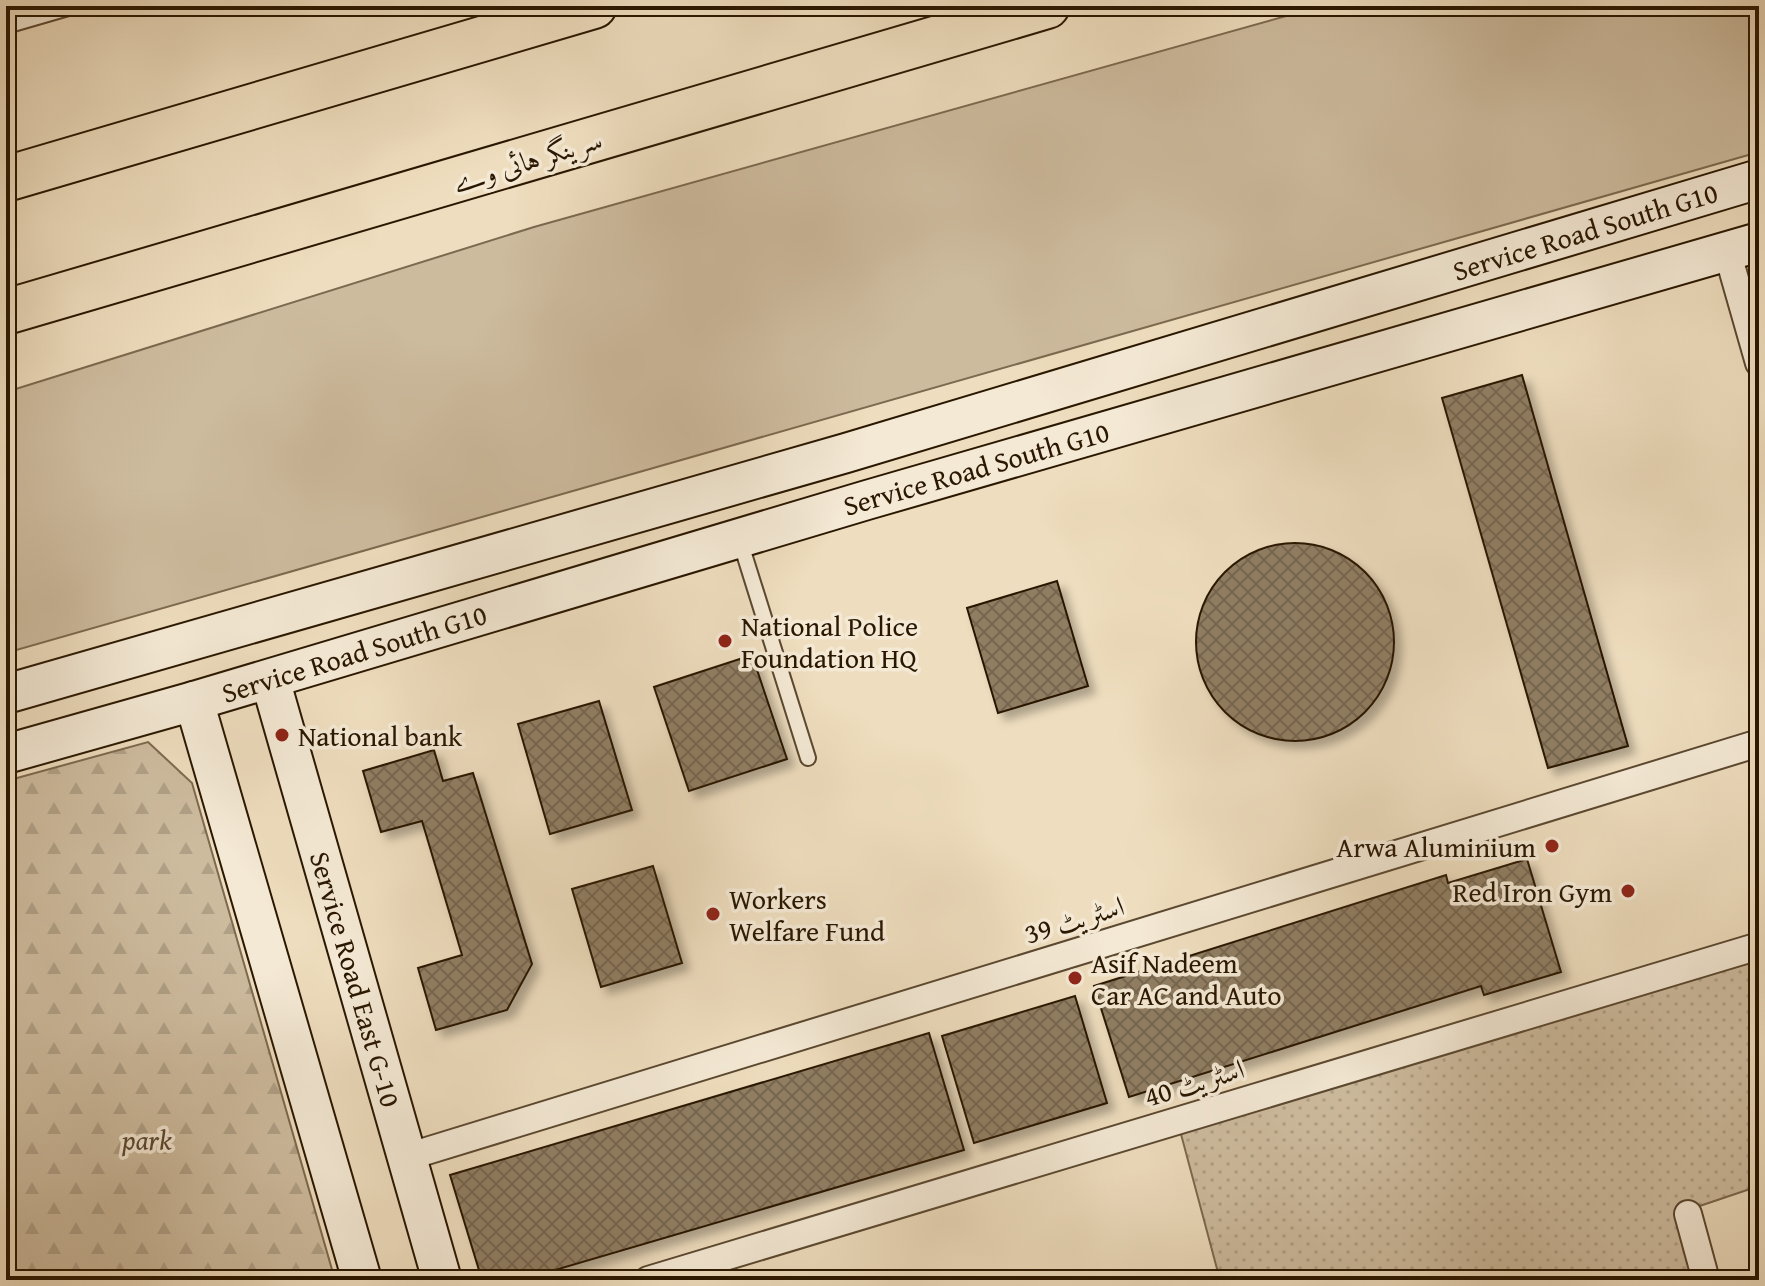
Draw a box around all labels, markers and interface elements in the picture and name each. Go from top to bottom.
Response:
street label: سرینگر ہائی وے [447,118,607,202]
street label: Service Road South G10 [1448,171,1722,291]
street label: Service Road South G10 [838,410,1114,526]
street label: Service Road South G10 [217,593,491,713]
place label: National Police Foundation HQ [741,605,918,678]
marker: National Police Foundation HQ [716,632,734,650]
place label: National bank [298,715,463,756]
marker: National bank [273,726,291,744]
place label: Arwa Aluminium [1336,826,1536,867]
marker: Arwa Aluminium [1543,837,1561,855]
street label: Service Road East G-10 [300,846,412,1112]
place label: Red Iron Gym [1452,871,1612,912]
place label: Workers Welfare Fund [729,878,885,951]
marker: Red Iron Gym [1619,882,1637,900]
street label: اسٹریٹ 39 [1019,884,1129,954]
marker: Workers Welfare Fund [704,905,722,923]
place label: Asif Nadeem Car AC and Auto [1091,942,1281,1015]
marker: Asif Nadeem Car AC and Auto [1066,969,1084,987]
street label: اسٹریٹ 40 [1139,1047,1249,1117]
park label: park [121,1119,172,1160]

